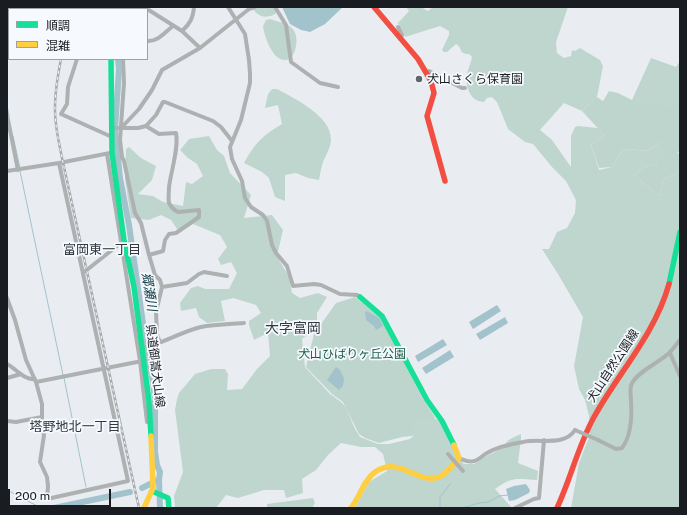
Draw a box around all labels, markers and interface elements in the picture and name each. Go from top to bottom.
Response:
legend [8,8,148,60]
text: 順調 [46,19,70,33]
text: 混雑 [46,39,70,53]
place label: 犬山さくら保育園 [427,72,523,86]
marker: 犬山さくら保育園 [414,74,424,84]
district label: 富岡東一丁目 [63,242,141,258]
water label: 郷瀬川 [138,272,160,312]
district label: 大字富岡 [265,321,321,337]
street label: 県道御嵩犬山線 [143,323,167,409]
street label: 犬山自然公園線 [584,327,642,405]
park label: 犬山ひばりヶ丘公園 [298,347,406,361]
district label: 塔野地北一丁目 [30,419,120,435]
scale bar [10,481,113,507]
text: 200 m [15,489,50,503]

